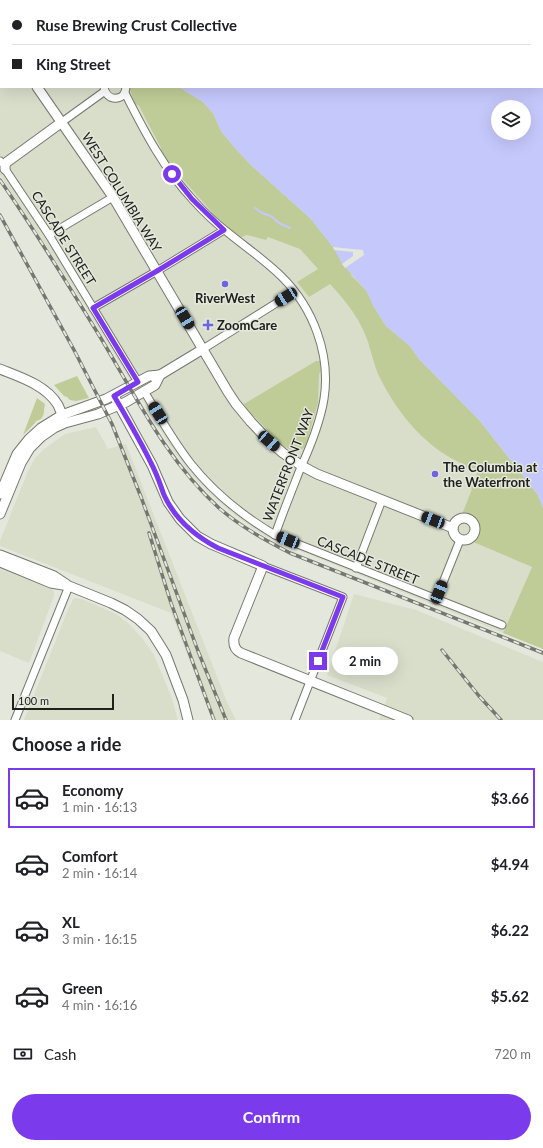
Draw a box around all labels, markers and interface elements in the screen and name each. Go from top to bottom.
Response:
text: Ruse Brewing Crust Collective [36,16,237,34]
text: King Street [36,55,111,73]
map controls [491,100,531,140]
button: layers [491,100,531,140]
street label: WEST COLUMBIA WAY [79,129,166,255]
route start [163,165,181,183]
street label: CASCADE STREET [29,188,100,288]
marker: RiverWest [220,279,230,289]
car [273,286,299,308]
place label: RiverWest [195,290,255,306]
car [174,305,196,331]
place label: ZoomCare [217,317,277,333]
marker: ZoomCare [202,319,214,331]
car [147,400,169,426]
street label: WATERFRONT WAY [259,406,317,524]
car [256,429,282,453]
place label: The Columbia at the Waterfront [443,459,537,490]
marker: The Columbia at the Waterfront [430,469,440,479]
car [420,510,446,530]
car [275,530,301,550]
street label: CASCADE STREET [315,532,422,588]
car [429,579,449,605]
callout: 2 min [332,647,398,675]
route end [309,652,327,670]
text: 2 min [349,653,381,669]
scale bar [12,692,114,711]
text: 100 m [18,694,49,707]
text: Choose a ride [12,733,121,755]
icon: car [14,780,50,816]
text: Economy [62,781,123,799]
text: $3.66 [491,789,529,807]
text: 1 min · 16:13 [62,799,137,815]
icon: car [14,846,50,882]
text: Comfort [62,847,118,865]
text: $4.94 [491,855,529,873]
text: 2 min · 16:14 [62,865,137,881]
icon: car [14,912,50,948]
text: XL [62,913,80,931]
text: $6.22 [491,921,529,939]
text: 3 min · 16:15 [62,931,137,947]
icon: car [14,978,50,1014]
text: Green [62,979,103,997]
text: $5.62 [491,987,529,1005]
text: 4 min · 16:16 [62,997,137,1013]
icon: cash [12,1043,34,1065]
text: Cash [44,1045,76,1063]
text: 720 m [494,1046,531,1062]
button: Confirm [12,1094,531,1140]

